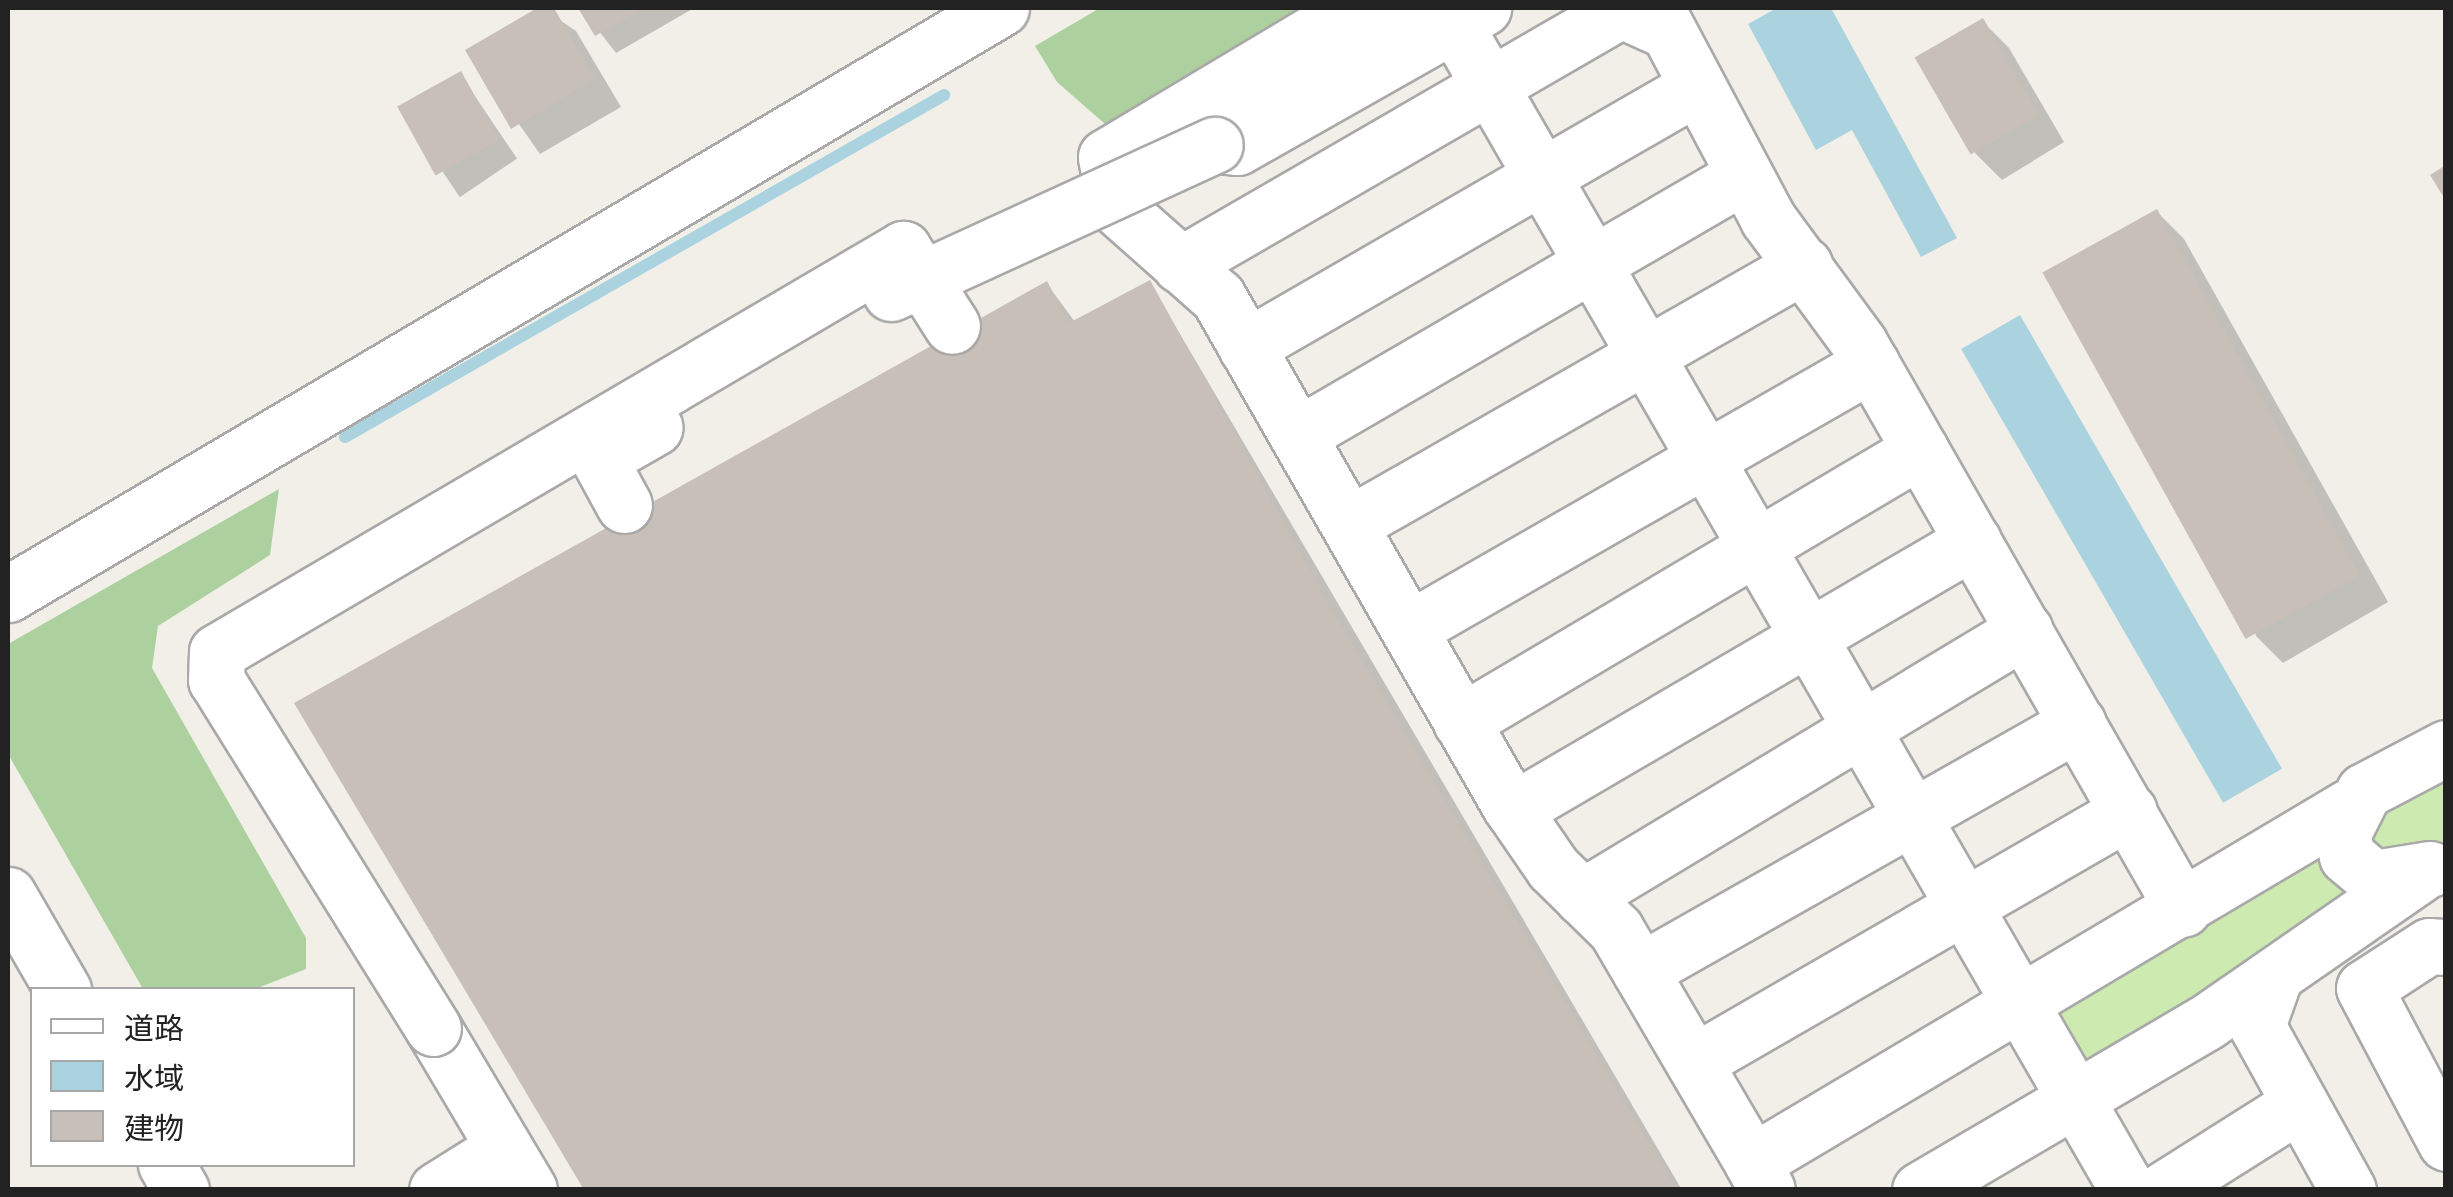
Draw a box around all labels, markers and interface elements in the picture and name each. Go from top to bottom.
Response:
legend [30,987,355,1167]
text: 道路 [124,1011,184,1047]
text: 水域 [124,1061,184,1097]
text: 建物 [124,1111,184,1147]

